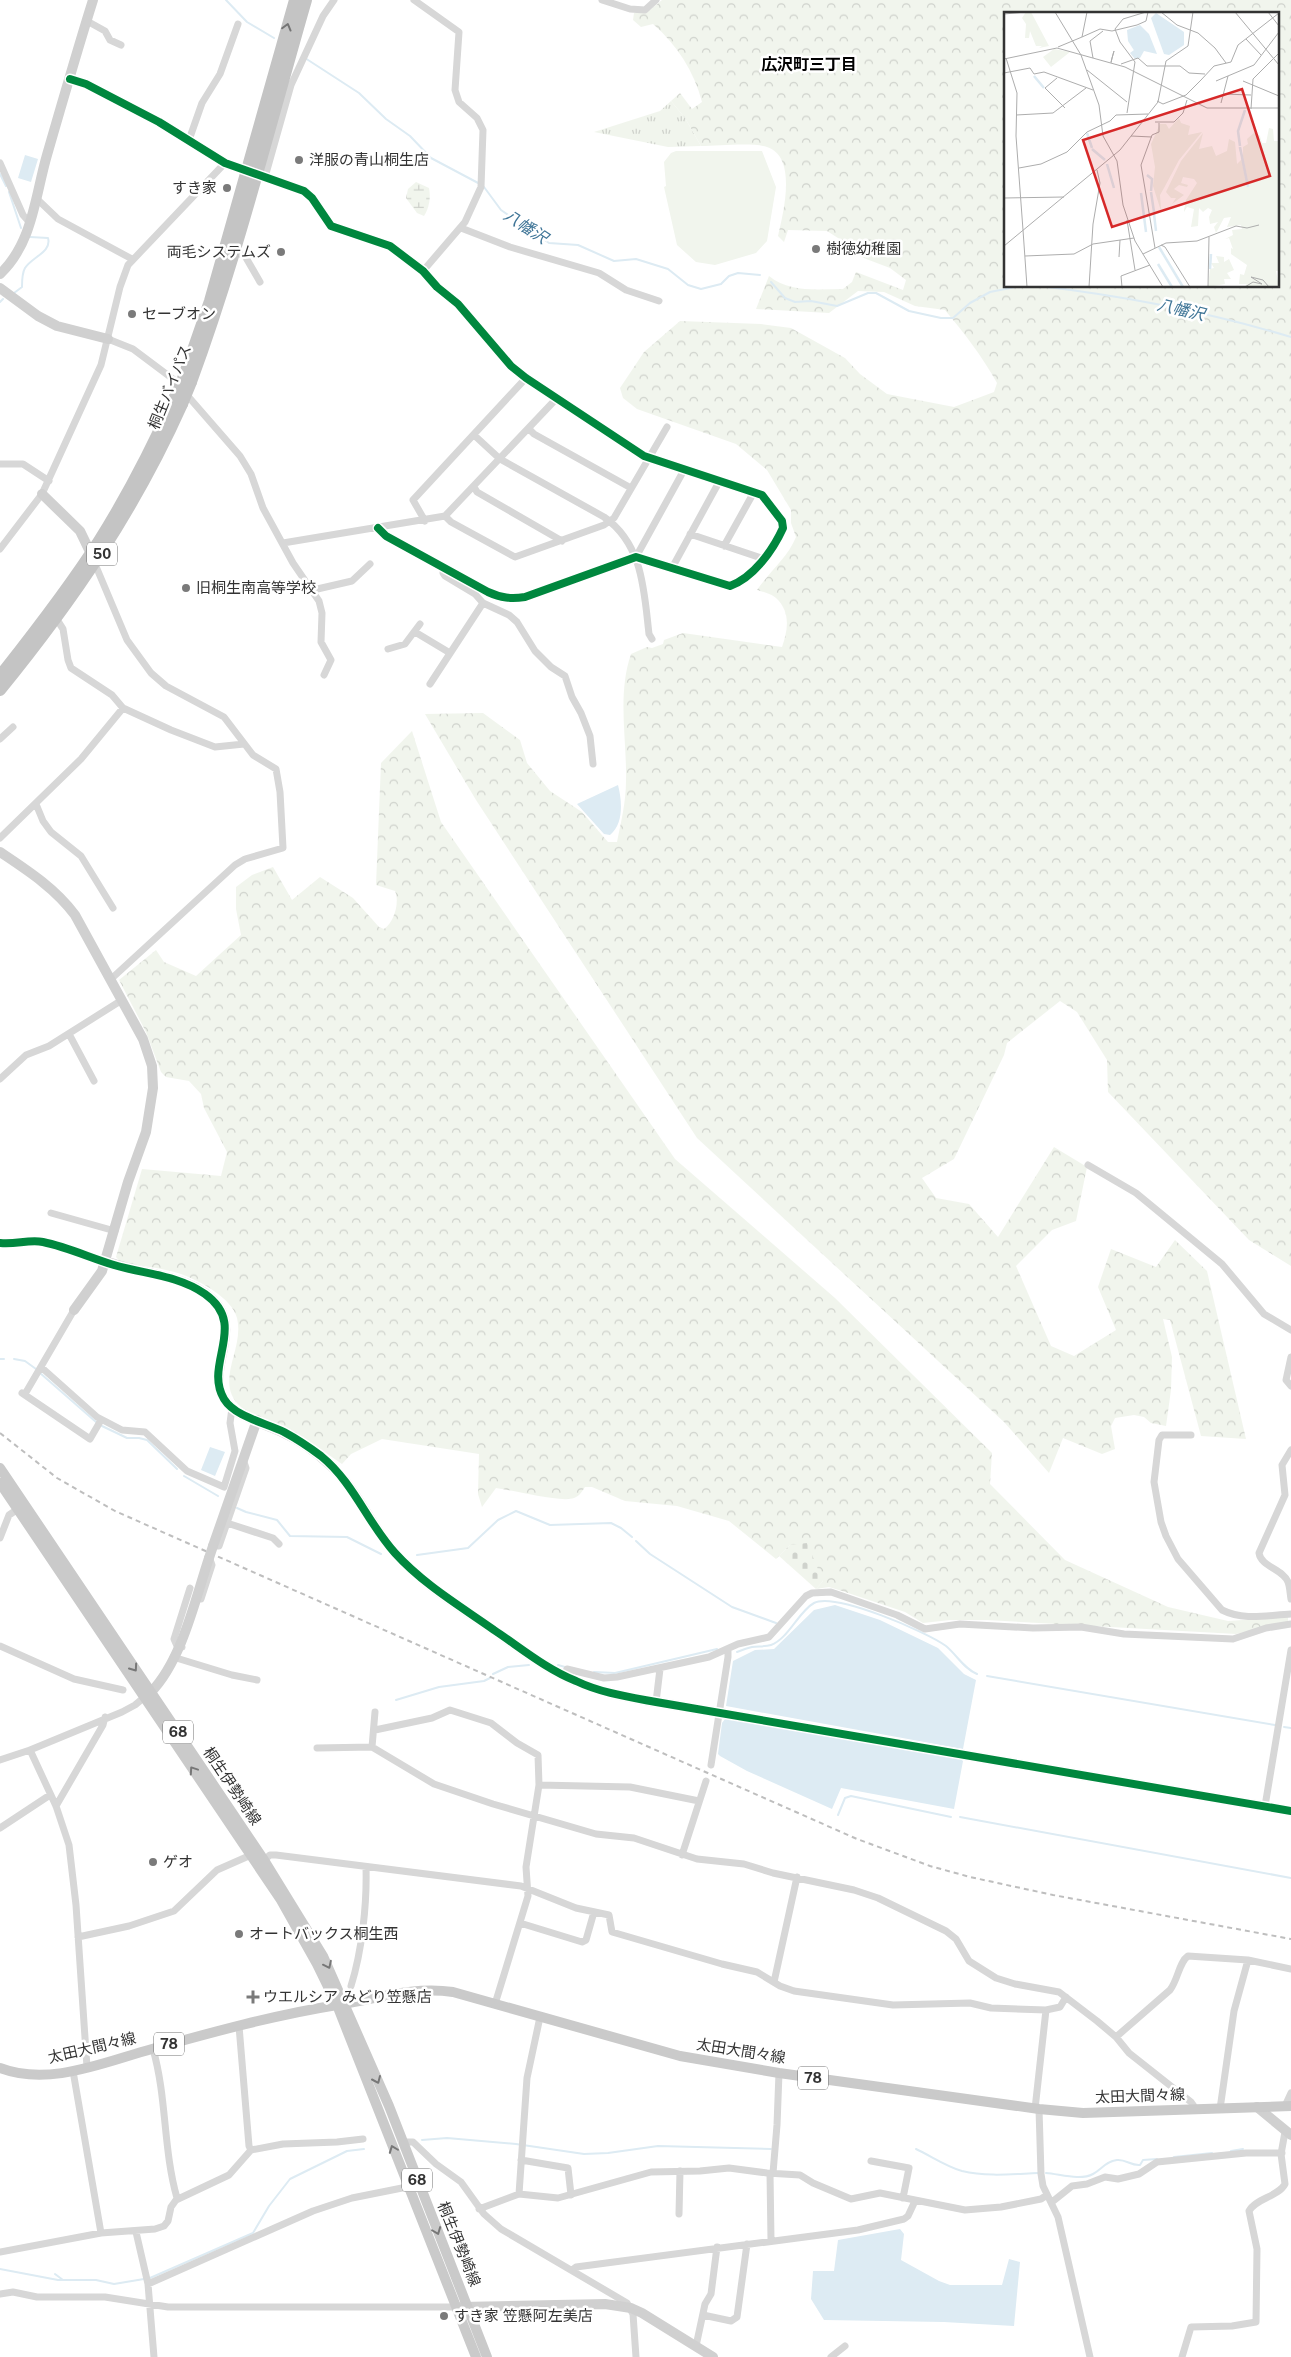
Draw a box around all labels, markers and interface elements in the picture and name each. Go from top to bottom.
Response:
inset map [1004,12,1278,288]
one-way arrow [282,24,292,32]
district label: 広沢町三丁目 [761,55,857,74]
place label: 洋服の青山桐生店 [309,151,429,168]
marker: 洋服の青山桐生店 [293,154,305,166]
place label: すき家 [172,179,217,196]
marker: すき家 [221,182,233,194]
water label: 八幡沢 [500,205,553,249]
place label: 樹徳幼稚園 [826,240,901,257]
place label: 両毛システムズ [166,243,271,260]
marker: 樹徳幼稚園 [810,243,822,255]
marker: 両毛システムズ [275,246,287,258]
water label: 八幡沢 [1155,295,1208,325]
place label: セーブオン [142,305,216,322]
marker: セーブオン [126,308,138,320]
street label: 桐生バイパス [145,342,194,432]
road number: 50 [87,542,117,566]
place label: 旧桐生南高等学校 [196,579,316,596]
marker: 旧桐生南高等学校 [180,582,192,594]
one-way arrow [128,1662,137,1672]
road number: 68 [163,1720,193,1744]
street label: 桐生伊勢崎線 [200,1744,265,1828]
one-way arrow [189,1766,199,1775]
place label: ゲオ [163,1853,193,1870]
marker: ゲオ [147,1856,159,1868]
place label: オートバックス桐生西 [249,1925,399,1942]
marker: オートバックス桐生西 [233,1928,245,1940]
one-way arrow [322,1960,332,1969]
place label: ウエルシア みどり笠懸店 [263,1988,432,2005]
marker: ウエルシア みどり笠懸店 [247,1991,259,2003]
street label: 太田大間々線 [46,2029,138,2066]
road number: 78 [154,2032,184,2056]
street label: 太田大間々線 [695,2035,787,2066]
road number: 78 [798,2066,828,2090]
one-way arrow [371,2075,382,2084]
street label: 太田大間々線 [1095,2085,1185,2106]
one-way arrow [389,2145,399,2154]
road number: 68 [402,2168,432,2192]
street label: 桐生伊勢崎線 [435,2199,484,2289]
one-way arrow [431,2226,442,2235]
place label: すき家 笠懸阿左美店 [454,2307,593,2324]
marker: すき家 笠懸阿左美店 [438,2310,450,2322]

